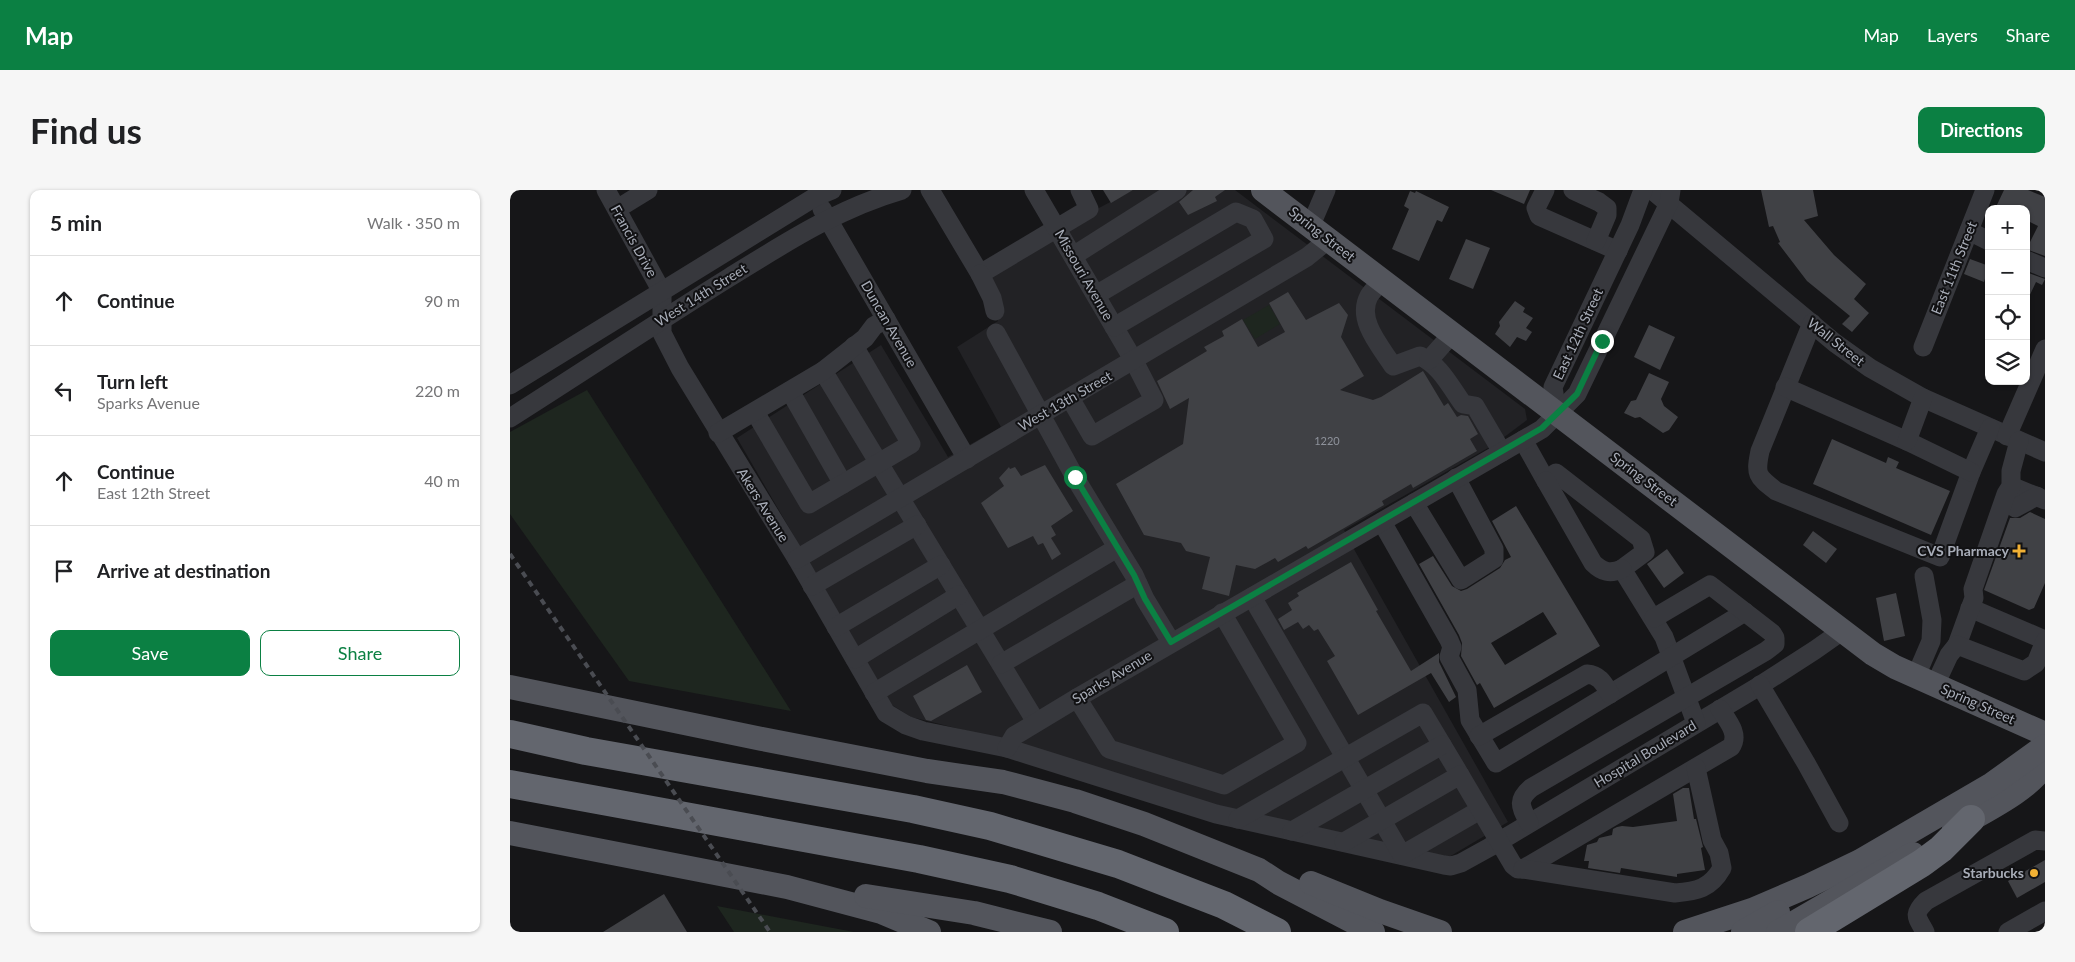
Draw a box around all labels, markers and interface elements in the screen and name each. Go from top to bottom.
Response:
text: Map [25,21,73,50]
text: Map [1863,24,1899,46]
text: Layers [1927,24,1978,46]
text: Share [2006,24,2050,46]
button: Directions [1918,107,2045,153]
text: Find us [30,109,142,151]
street label: Francis Drive [608,202,661,280]
street label: Spring Street [1286,202,1359,265]
map controls [1985,205,2030,385]
button: + [1985,205,2030,250]
text: 5 min [50,210,102,235]
text: Walk · 350 m [367,213,460,232]
street label: East 11th Street [1927,219,1980,317]
street label: Missouri Avenue [1052,226,1117,323]
button: − [1985,250,2030,295]
street label: West 14th Street [652,259,750,330]
street label: Duncan Avenue [858,277,921,370]
street label: East 12th Street [1549,285,1606,382]
icon: ahead [50,287,78,315]
text: Continue [97,289,175,312]
text: 90 m [424,291,460,310]
button: locate [1985,295,2030,340]
street label: Wall Street [1804,314,1868,369]
route end [1591,330,1614,353]
button: layers [1985,340,2030,385]
street label: West 13th Street [1015,367,1115,434]
text: Turn left [97,370,168,393]
icon: left [50,377,78,405]
text: 220 m [415,381,460,400]
text: Sparks Avenue [97,393,200,412]
house number: 1220 [1314,434,1340,447]
street label: Spring Street [1608,448,1681,509]
text: Continue [97,460,175,483]
street label: Akers Avenue [734,465,793,545]
route start [1064,466,1087,489]
icon: ahead [50,467,78,495]
text: 40 m [424,471,460,490]
text: East 12th Street [97,483,210,502]
place label: CVS Pharmacy [1917,542,2010,559]
marker: CVS Pharmacy [2013,545,2025,557]
icon: arrive [50,557,78,585]
text: Arrive at destination [97,559,270,582]
button: Save [50,630,250,676]
button: Share [260,630,460,676]
street label: Sparks Avenue [1069,646,1155,707]
street label: Spring Street [1939,680,2018,727]
street label: Hospital Boulevard [1590,716,1699,791]
place label: Starbucks [1963,864,2024,881]
marker: Starbucks [2028,867,2040,879]

